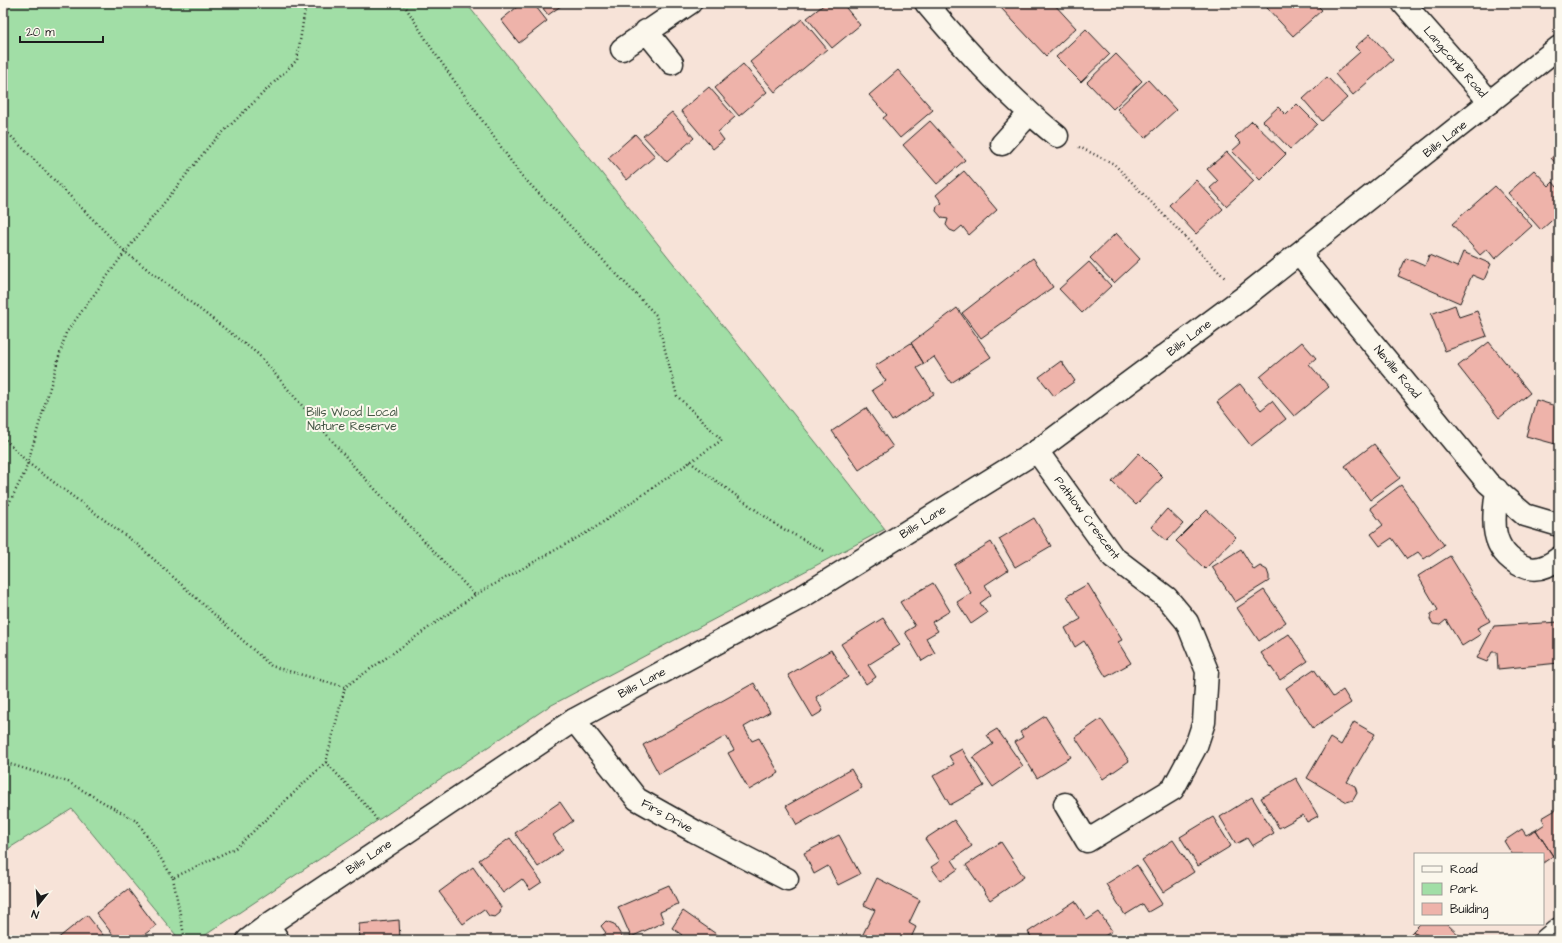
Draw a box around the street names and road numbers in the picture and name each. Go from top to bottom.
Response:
street label: Langcomb Road [1419,23,1491,102]
street label: Bills Lane [1419,116,1471,162]
street label: Bills Lane [1163,315,1215,360]
street label: Neville Road [1370,342,1424,402]
street label: Pathlow Crescent [1050,473,1124,563]
street label: Bills Lane [897,501,950,543]
street label: Bills Lane [615,663,669,703]
street label: Firs Drive [638,795,696,837]
street label: Bills Lane [343,835,396,879]

